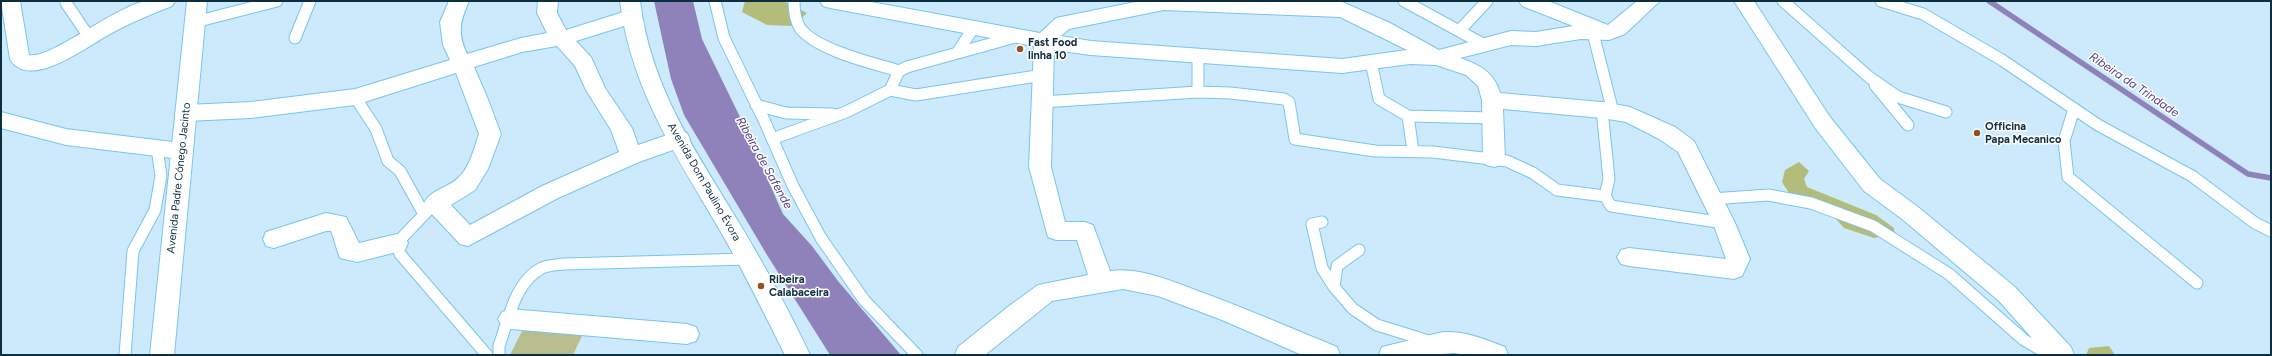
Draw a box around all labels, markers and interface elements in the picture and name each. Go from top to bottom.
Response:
place label: Fast Food linha 10 [1028,36,1077,62]
marker: Fast Food linha 10 [1015,44,1025,54]
water label: Ribeira da Trindade [2086,50,2182,120]
street label: Avenida Padre Cónego Jacinto [165,102,193,254]
water label: Ribeira de Safende [733,114,795,212]
street label: Avenida Dom Paulino Évora [665,120,743,244]
place label: Officina Papa Mecanico [1985,120,2061,146]
marker: Officina Papa Mecanico [1972,128,1982,138]
place label: Ribeira Calabaceira [769,273,829,299]
marker: Ribeira Calabaceira [756,281,766,291]

